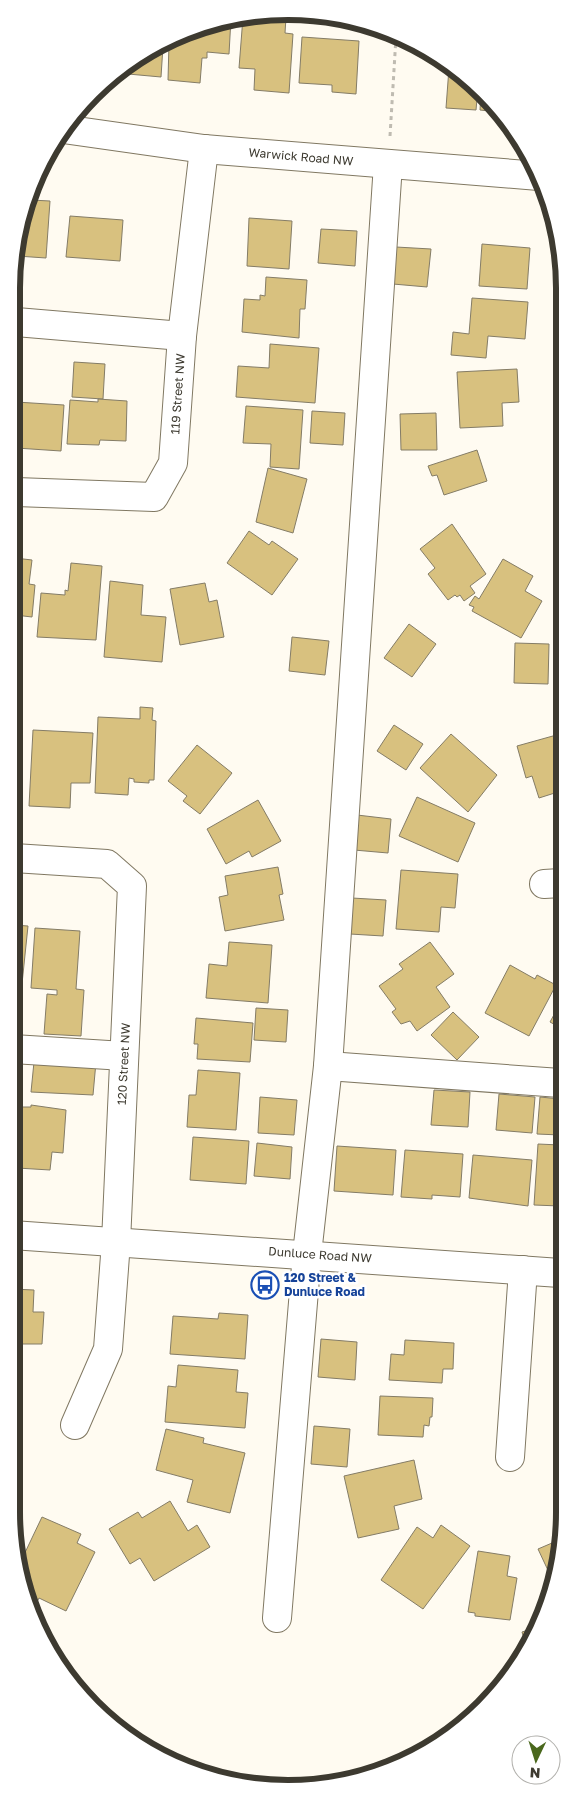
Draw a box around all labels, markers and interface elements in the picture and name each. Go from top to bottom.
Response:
street label: Warwick Road NW [248,144,354,169]
street label: 119 Street NW [167,353,188,435]
street label: 120 Street NW [114,1022,133,1106]
street label: Dunluce Road NW [268,1243,373,1266]
bus stop icon: 120 Street & Dunluce Road [250,1270,280,1300]
place label: 120 Street & Dunluce Road [284,1270,365,1299]
north arrow [511,1735,561,1785]
text: N [529,1765,541,1782]

